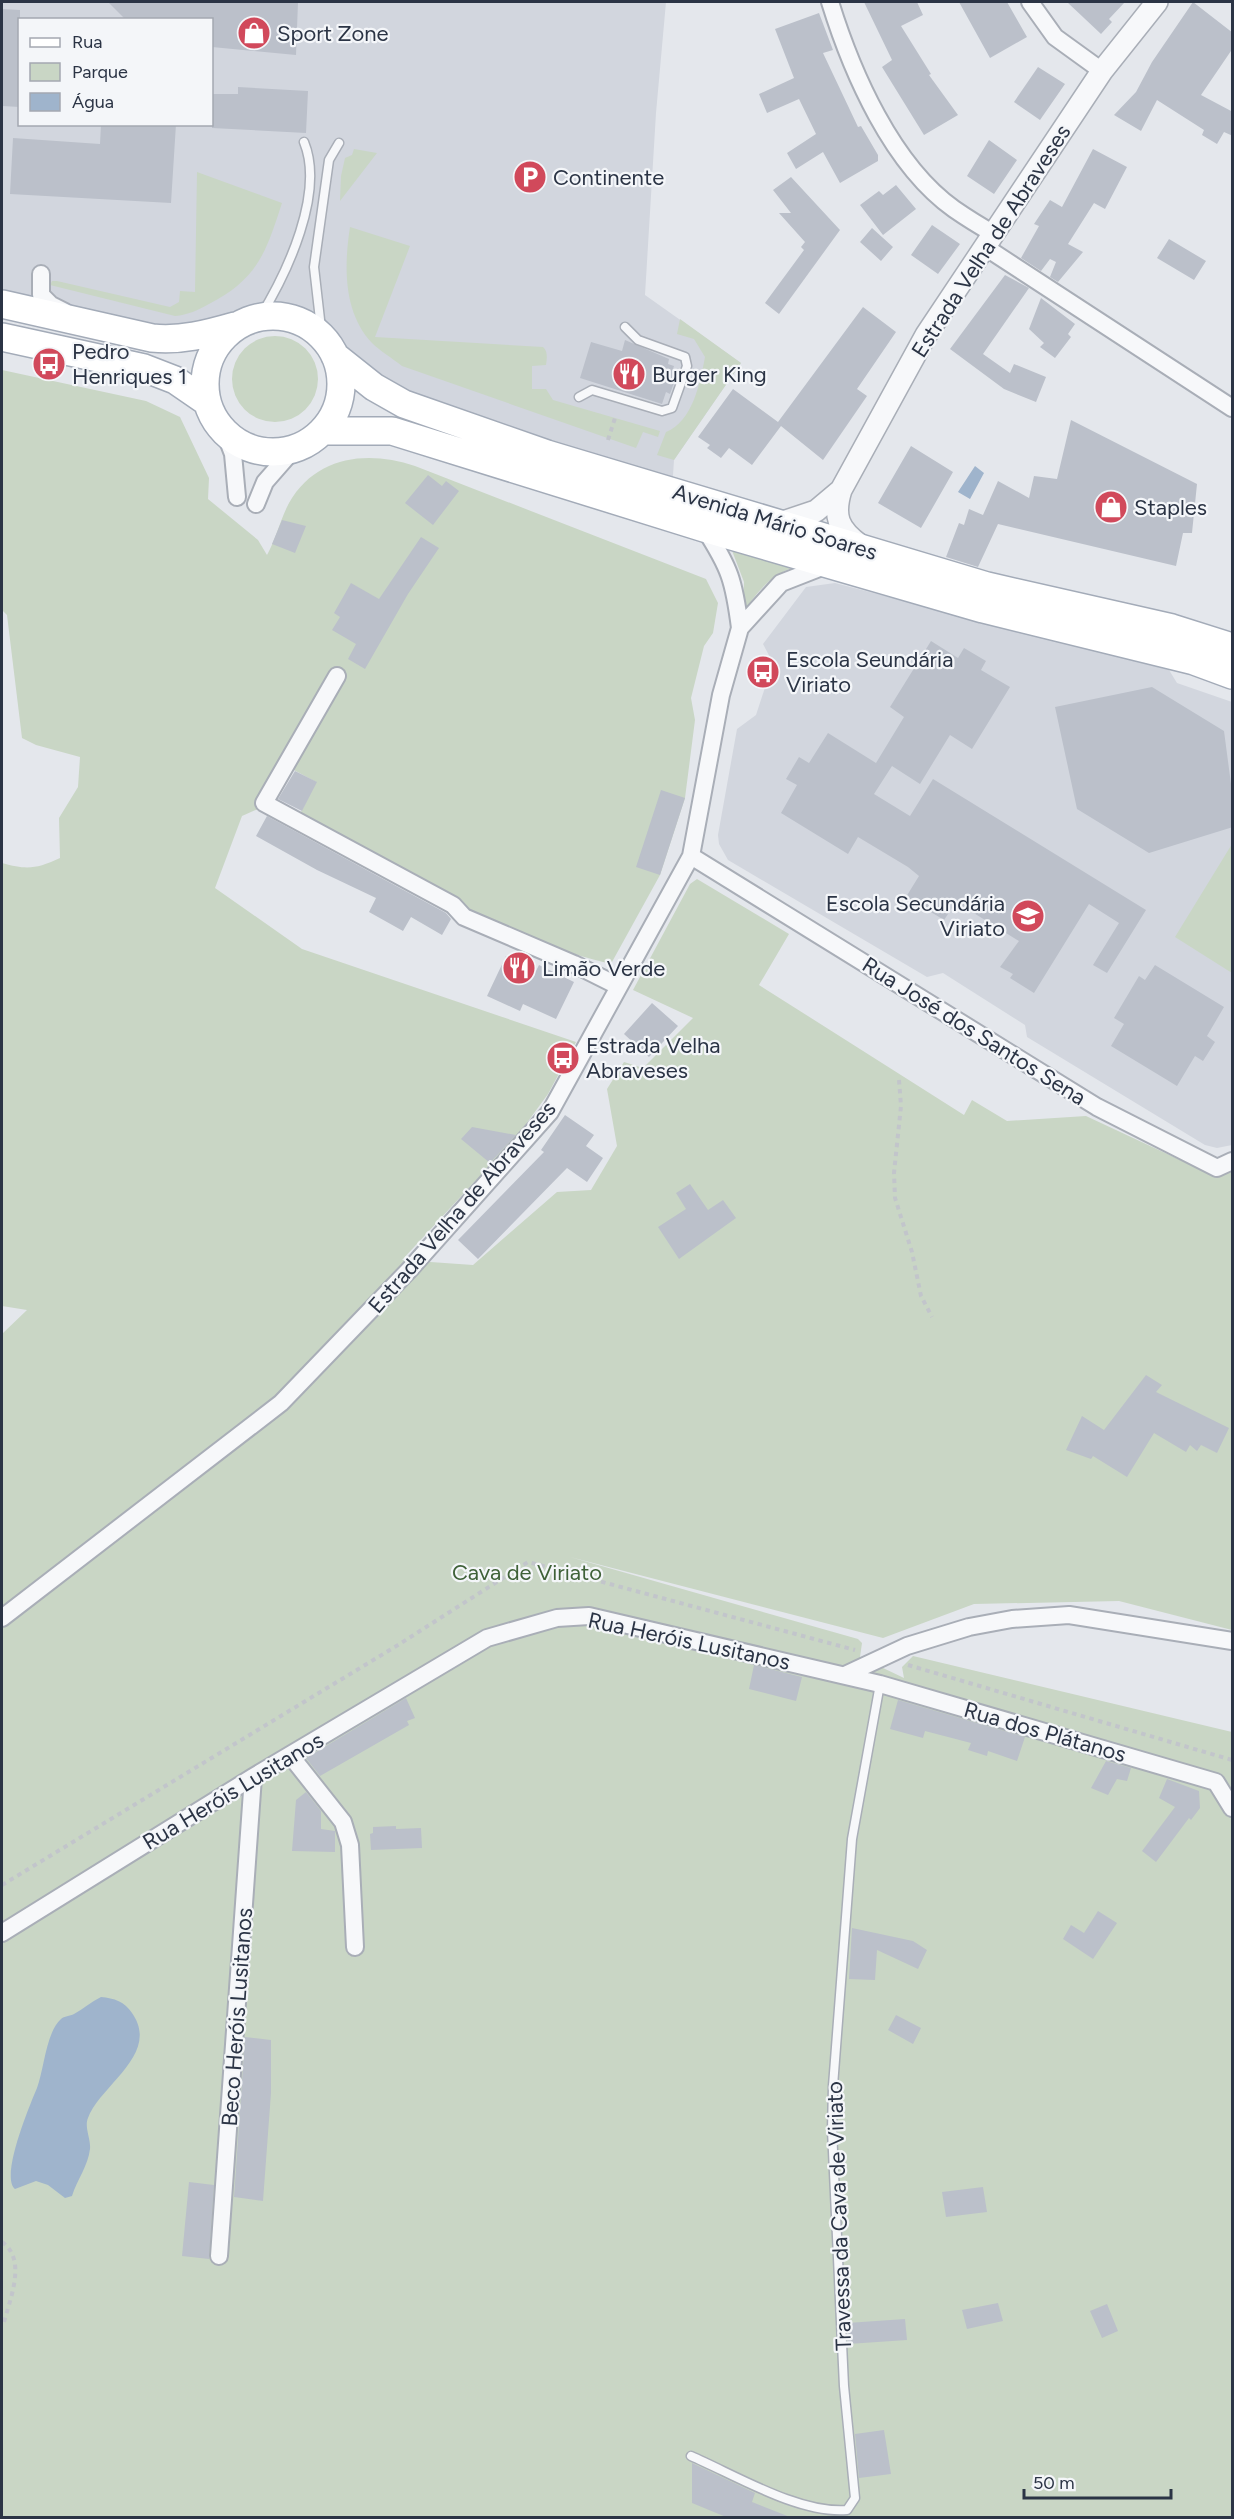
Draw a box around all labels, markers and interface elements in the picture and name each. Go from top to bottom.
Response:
shop icon: Sport Zone [236,15,272,51]
legend [18,18,213,126]
place label: Sport Zone [277,20,389,47]
text: Rua [72,31,103,53]
text: Parque [72,61,128,83]
text: Água [72,91,114,113]
street label: Estrada Velha de Abraveses [906,119,1076,363]
parking icon: Continente [512,159,548,195]
place label: Continente [553,164,664,191]
place label: Pedro Henriques 1 [72,338,187,390]
bus stop icon: Pedro Henriques 1 [31,346,67,382]
restaurant icon: Burger King [611,356,647,392]
place label: Burger King [652,361,767,388]
street label: Avenida Mário Soares [669,478,881,566]
shop icon: Staples [1093,489,1129,525]
place label: Staples [1134,494,1207,521]
place label: Escola Seundária Viriato [786,646,953,698]
bus stop icon: Escola Seundária Viriato [745,654,781,690]
place label: Escola Secundária Viriato [826,890,1005,942]
school or university icon: Escola Secundária Viriato [1010,898,1046,934]
restaurant icon: Limão Verde [501,950,537,986]
street label: Rua José dos Santos Sena [857,951,1091,1111]
place label: Limão Verde [542,955,665,982]
place label: Estrada Velha Abraveses [586,1032,721,1084]
bus stop icon: Estrada Velha Abraveses [545,1040,581,1076]
street label: Estrada Velha de Abraveses [362,1095,562,1319]
park label: Cava de Viriato [452,1559,602,1586]
street label: Rua Heróis Lusitanos [585,1606,793,1676]
street label: Rua dos Plátanos [961,1696,1129,1768]
street label: Rua Heróis Lusitanos [138,1726,328,1856]
street label: Beco Heróis Lusitanos [216,1907,258,2127]
street label: Travessa da Cava de Viriato [821,2081,857,2351]
scale bar [1024,2462,1171,2500]
text: 50 m [1033,2472,1075,2494]

